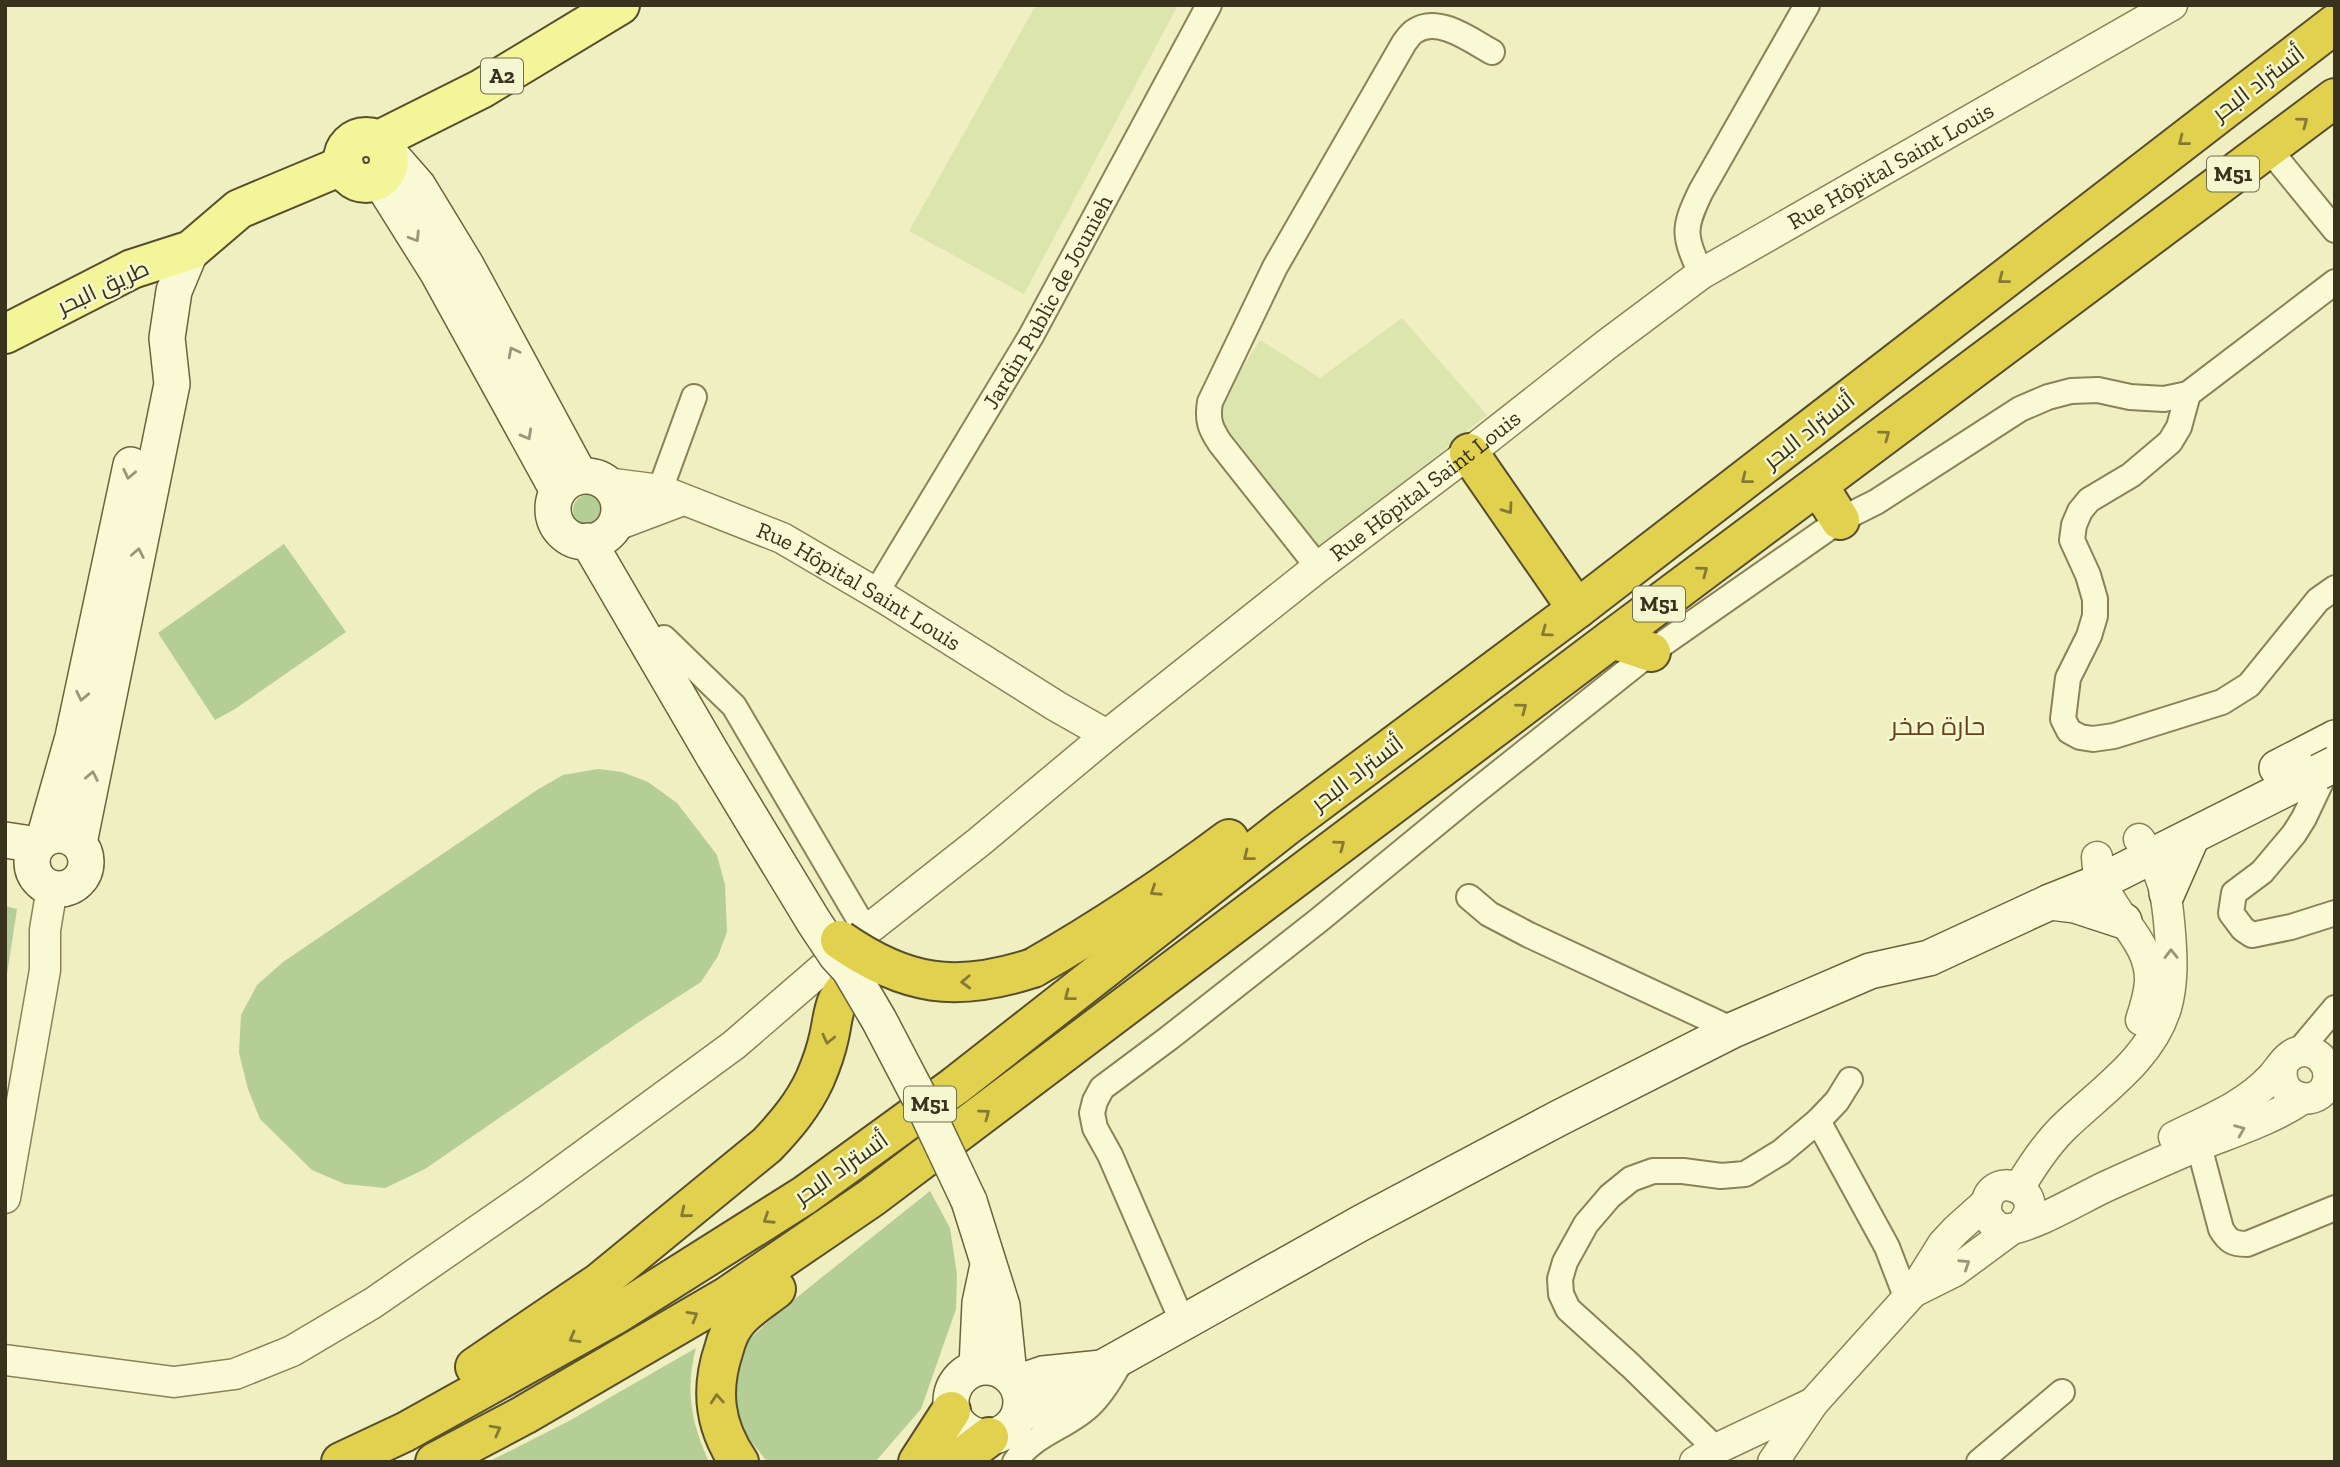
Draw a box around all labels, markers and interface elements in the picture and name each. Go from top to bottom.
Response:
street label: أتستراد البحر [2204,38,2310,128]
road number: A2 [481,58,523,94]
street label: Rue Hôpital Saint Louis [1783,96,1999,236]
one-way arrow [2296,117,2308,130]
one-way arrow [2179,132,2191,145]
road number: M51 [2207,156,2259,192]
street label: Jardin Public de Jounieh [976,190,1118,414]
one-way arrow [407,229,420,242]
street label: طريق البحر [51,254,153,321]
one-way arrow [1998,271,2011,284]
one-way arrow [508,347,521,359]
street label: أتستراد البحر [1756,385,1860,476]
street label: Rue Hôpital Saint Louis [1324,404,1526,567]
one-way arrow [519,428,532,440]
one-way arrow [1878,430,1890,443]
one-way arrow [123,468,137,480]
one-way arrow [1741,470,1754,483]
one-way arrow [1500,501,1512,514]
street label: Rue Hôpital Saint Louis [753,516,966,657]
one-way arrow [129,547,144,559]
one-way arrow [1695,567,1708,579]
road number: M51 [1633,586,1685,622]
one-way arrow [1541,624,1554,637]
one-way arrow [75,690,90,702]
one-way arrow [1514,704,1526,716]
district label: حارة صخر [1889,710,1985,742]
street label: أتستراد البحر [1303,728,1409,818]
one-way arrow [84,770,99,782]
one-way arrow [1332,840,1345,853]
one-way arrow [1244,847,1256,860]
one-way arrow [1149,883,1162,896]
one-way arrow [2163,949,2179,959]
one-way arrow [961,974,972,989]
one-way arrow [1064,987,1076,1000]
one-way arrow [822,1032,836,1044]
road number: M51 [904,1086,956,1122]
one-way arrow [977,1109,990,1122]
one-way arrow [2233,1124,2245,1138]
street label: أتستراد البحر [786,1125,893,1212]
one-way arrow [680,1205,693,1217]
one-way arrow [763,1211,776,1224]
one-way arrow [1957,1260,1970,1273]
one-way arrow [685,1312,698,1325]
one-way arrow [569,1330,582,1343]
one-way arrow [709,1393,724,1404]
one-way arrow [489,1425,501,1438]

